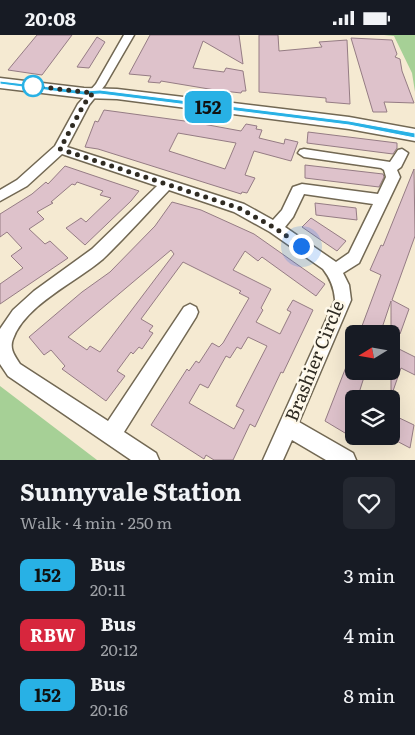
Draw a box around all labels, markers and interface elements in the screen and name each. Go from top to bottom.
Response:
text: 20:08 [25,4,76,32]
unlabelled marker [22,75,44,97]
line badge: 152 [179,91,237,123]
text: 152 [195,93,221,120]
your location [289,234,314,259]
street label: Brashier Circle [277,296,350,425]
north arrow [345,325,400,380]
map controls [345,325,400,445]
button: layers [345,390,400,445]
text: Sunnyvale Station [20,473,242,508]
button: heart [343,477,395,529]
text: Walk · 4 min · 250 m [20,510,172,534]
text: Bus [90,549,125,577]
text: 152 [34,561,61,588]
text: 3 min [344,561,395,589]
text: 20:11 [90,577,126,601]
text: Bus [100,609,136,637]
text: RBW [30,621,75,648]
text: 4 min [343,621,395,649]
text: 20:12 [100,637,138,661]
text: Bus [90,669,125,697]
text: 152 [34,681,61,708]
text: 8 min [343,681,395,709]
text: 20:16 [90,697,128,721]

